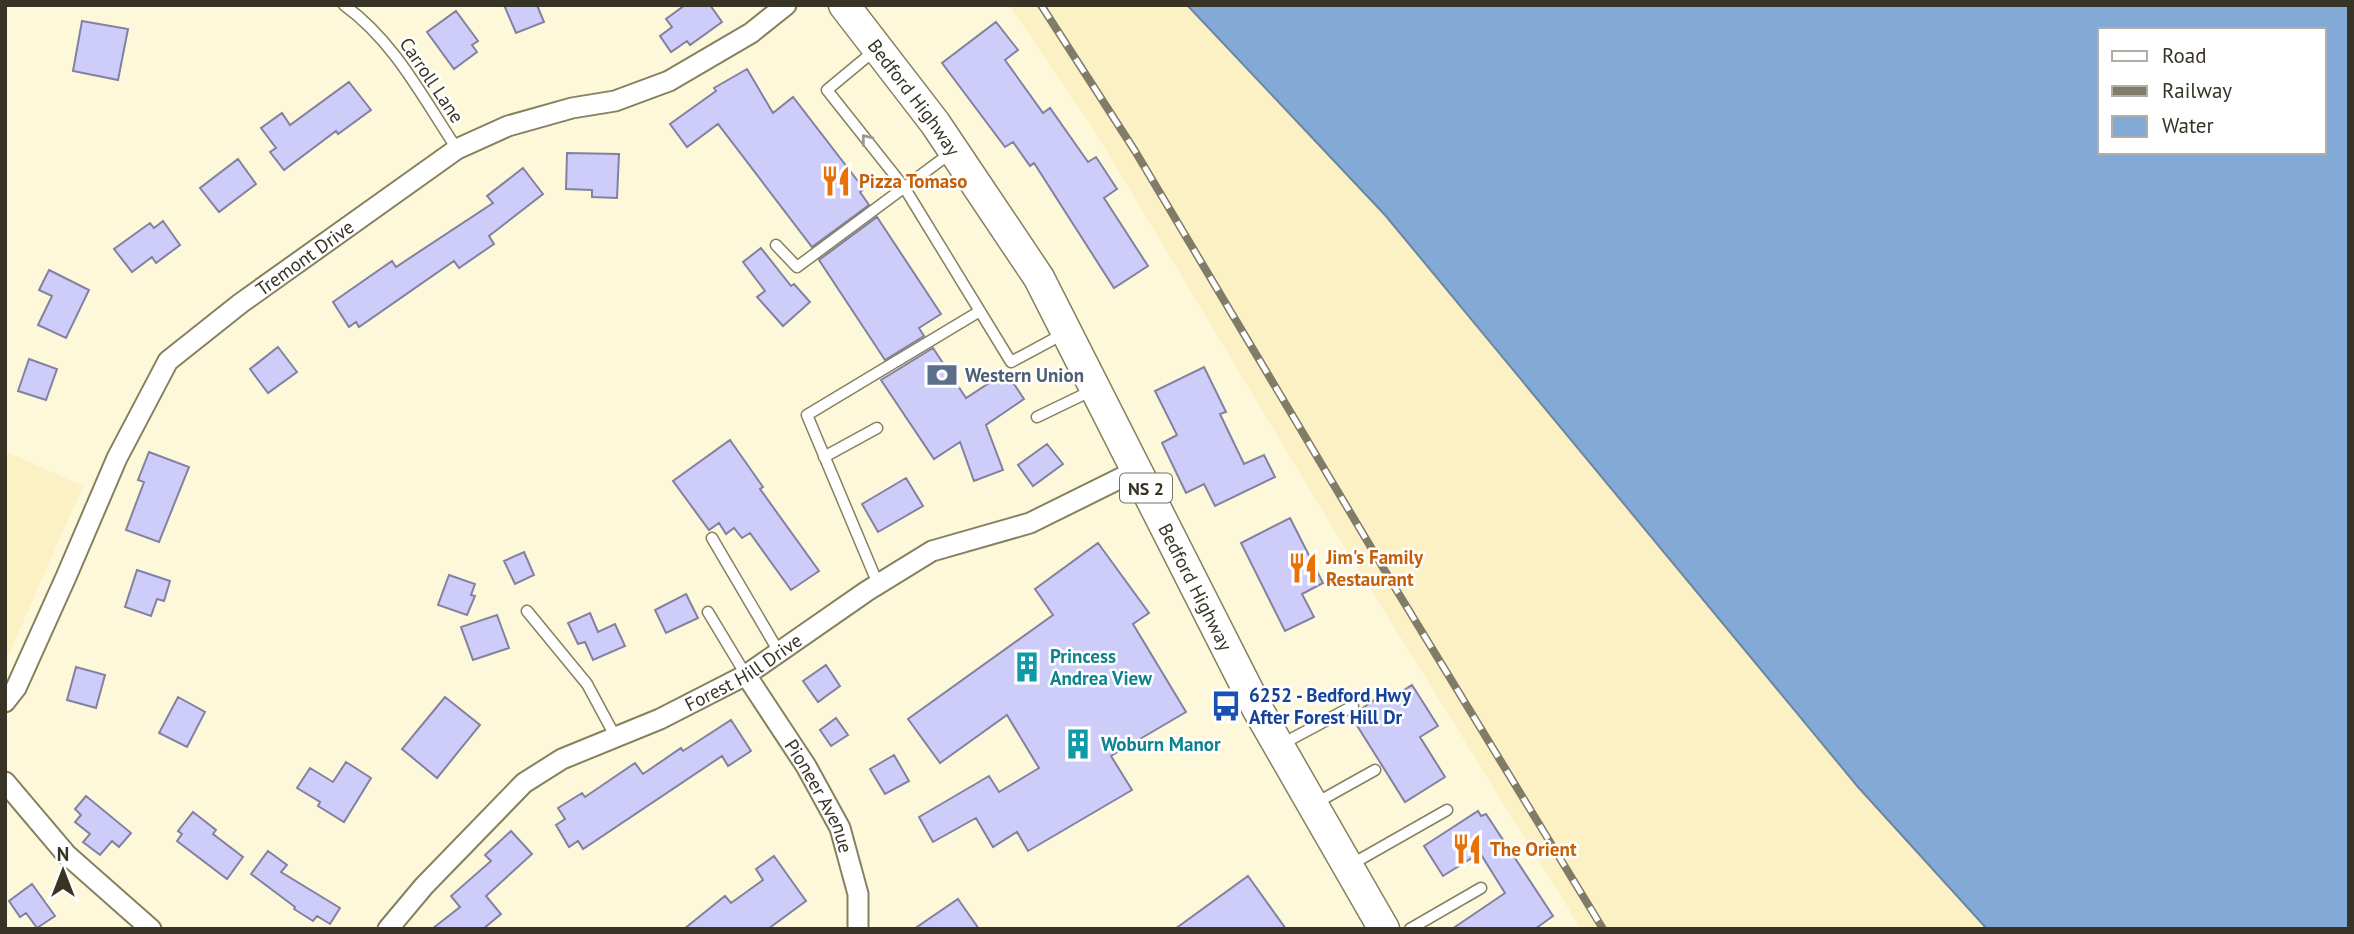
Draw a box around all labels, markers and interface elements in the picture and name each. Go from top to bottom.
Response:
legend [2098,28,2326,154]
street label: Carroll Lane [395,33,469,127]
street label: Bedford Highway [863,34,966,160]
text: Road [2162,42,2206,69]
text: Railway [2162,77,2232,104]
text: Water [2162,112,2214,139]
one-way arrow [861,134,874,146]
restaurant icon: Pizza Tomaso [819,164,853,198]
place label: Pizza Tomaso [859,169,967,193]
street label: Tremont Drive [251,215,358,301]
bank icon: Western Union [925,358,959,392]
place label: Western Union [965,363,1084,387]
road number: NS 2 [1120,474,1172,502]
street label: Bedford Highway [1153,519,1238,655]
place label: Jim's Family Restaurant [1325,545,1424,591]
restaurant icon: Jim's Family Restaurant [1286,551,1320,585]
street label: Forest Hill Drive [681,628,806,716]
place label: Princess Andrea View [1050,644,1152,690]
building icon: Princess Andrea View [1010,650,1044,684]
place label: 6252 - Bedford Hwy After Forest Hill Dr [1249,683,1412,729]
bus stop icon: 6252 - Bedford Hwy After Forest Hill Dr [1209,689,1243,723]
building icon: Woburn Manor [1061,727,1095,761]
place label: Woburn Manor [1101,732,1221,756]
street label: Pioneer Avenue [780,734,858,855]
restaurant icon: The Orient [1450,832,1484,866]
north arrow [28,836,98,906]
place label: The Orient [1490,837,1577,861]
text: N [57,842,69,866]

